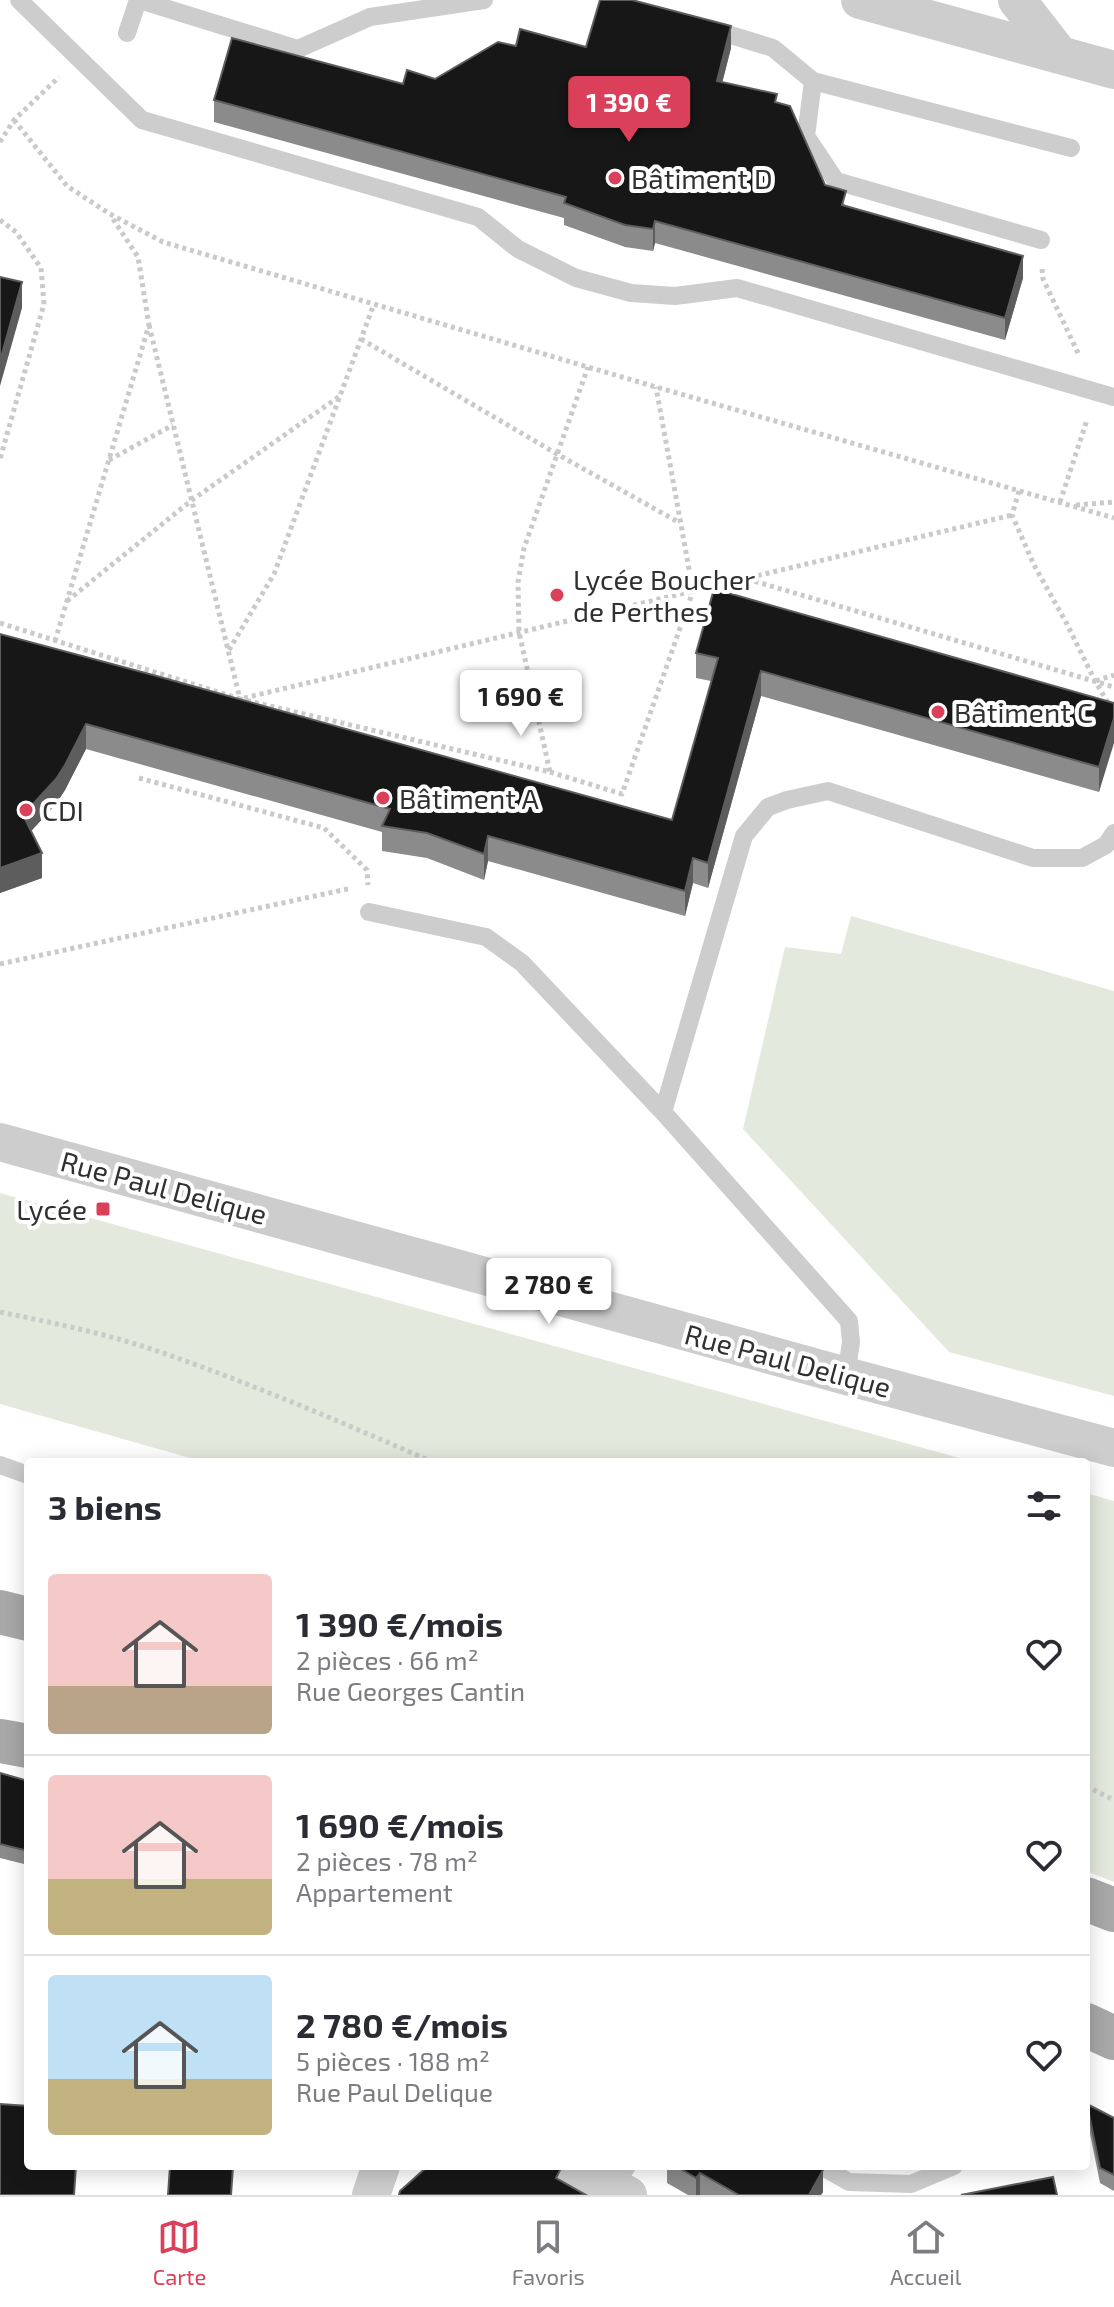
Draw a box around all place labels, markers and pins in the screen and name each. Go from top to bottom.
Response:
pin: 1 390 € [555,76,703,144]
place label: Bâtiment D [631,161,773,195]
marker: Bâtiment D [606,169,624,187]
place label: Lycée Boucher de Perthes [573,562,755,628]
marker: Lycée Boucher de Perthes [548,586,566,604]
pin: 1 690 € [447,670,595,738]
place label: Bâtiment C [954,695,1093,729]
marker: Bâtiment C [929,703,947,721]
place label: Bâtiment A [399,781,539,815]
marker: Bâtiment A [374,789,392,807]
place label: CDI [42,793,84,827]
marker: CDI [17,801,35,819]
place label: Lycée [16,1192,87,1226]
marker: Lycée [94,1200,112,1218]
pin: 2 780 € [475,1258,623,1326]

